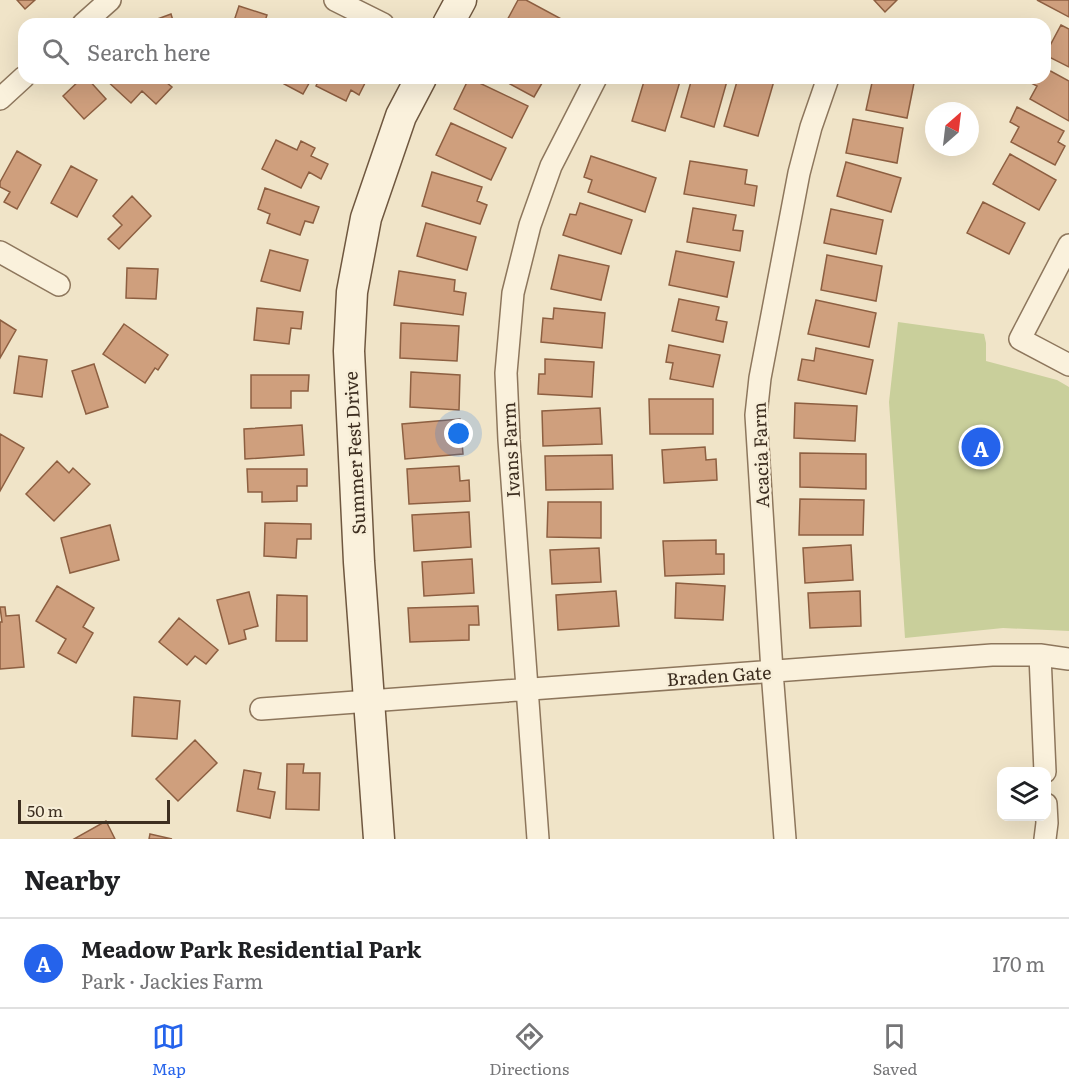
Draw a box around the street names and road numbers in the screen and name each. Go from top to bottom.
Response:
street label: Summer Fest Drive [336,371,372,535]
street label: Ivans Farm [494,401,526,499]
street label: Acacia Farm [745,402,775,508]
street label: Braden Gate [666,658,772,692]

